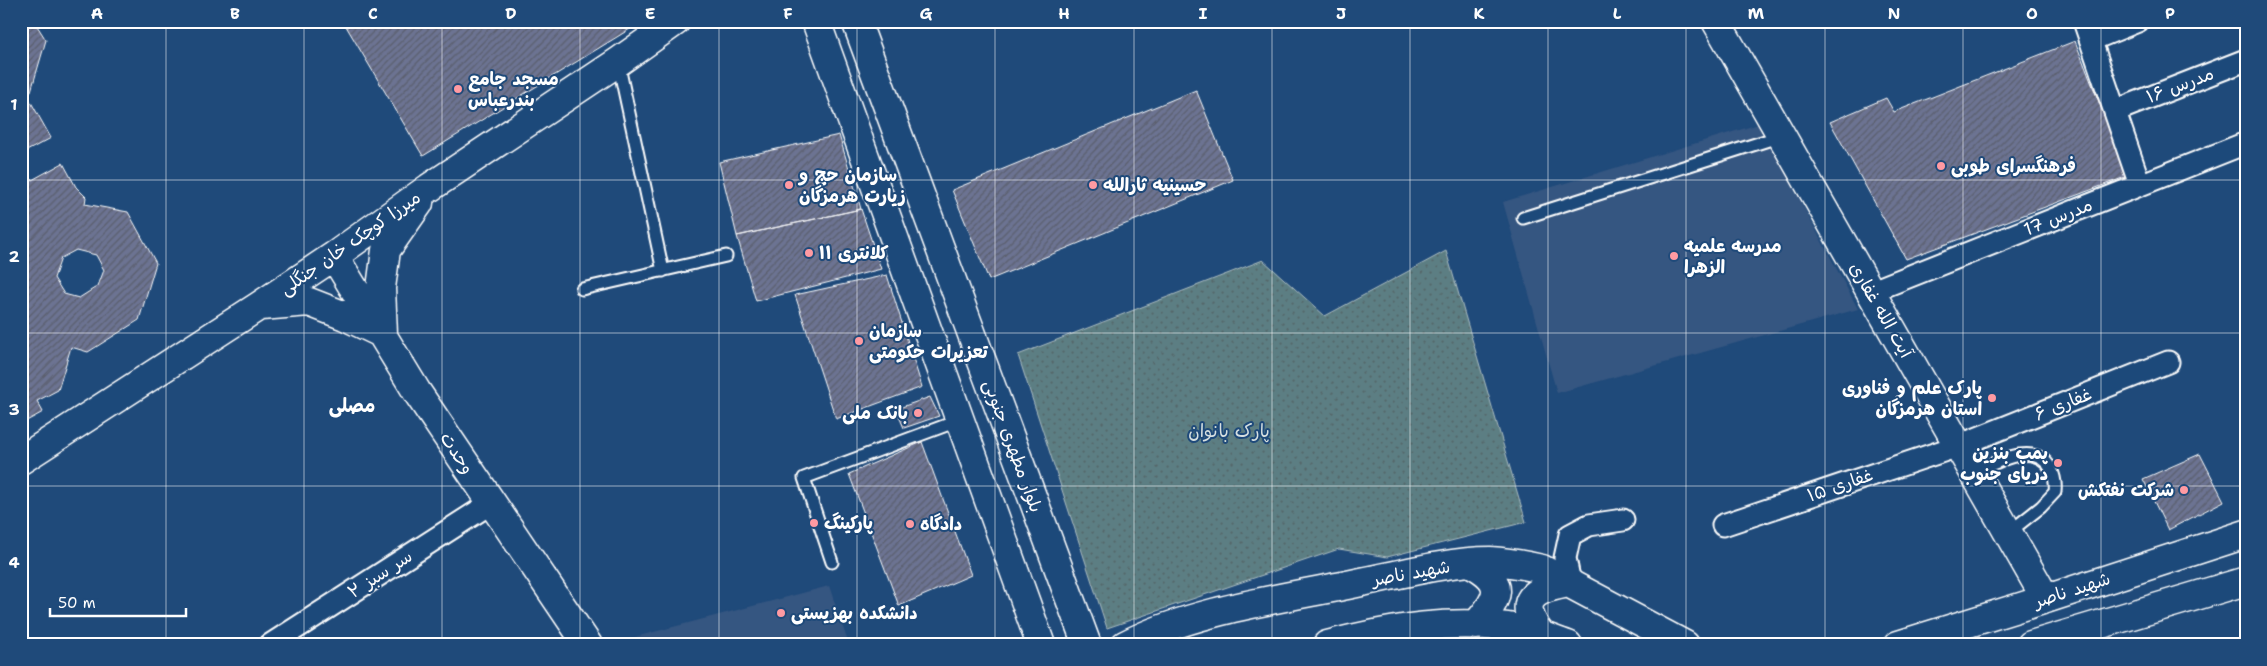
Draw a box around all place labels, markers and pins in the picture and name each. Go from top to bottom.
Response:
place label: مسجد جامع بندرعباس [468,67,559,112]
marker: مسجد جامع بندرعباس [452,83,464,95]
place label: فرهنگسرای طوبی [1951,154,2076,178]
marker: فرهنگسرای طوبی [1935,160,1947,172]
place label: سازمان حج و زیارت هرمزگان [797,163,906,208]
place label: حسینیه ثارالله [1103,173,1207,197]
marker: سازمان حج و زیارت هرمزگان [783,179,795,191]
marker: حسینیه ثارالله [1087,179,1099,191]
place label: مدرسه علمیه الزهرا [1684,234,1782,279]
place label: کلانتری ۱۱ [819,241,889,265]
marker: کلانتری ۱۱ [803,247,815,259]
marker: مدرسه علمیه الزهرا [1668,250,1680,262]
place label: سازمان تعزیرات حکومتی [869,319,988,364]
marker: سازمان تعزیرات حکومتی [853,335,865,347]
place label: پارک علم و فناوری استان هرمزگان [1842,376,1983,421]
marker: پارک علم و فناوری استان هرمزگان [1986,392,1998,404]
place label: بانک ملی [842,401,908,425]
marker: بانک ملی [912,407,924,419]
place label: پمپ بنزین دریای جنوب [1960,441,2049,486]
marker: پمپ بنزین دریای جنوب [2052,457,2064,469]
place label: شرکت نفتکش [2078,478,2174,502]
marker: شرکت نفتکش [2178,484,2190,496]
place label: پارکینگ [824,511,874,535]
place label: دادگاه [920,512,962,536]
marker: پارکینگ [808,517,820,529]
marker: دادگاه [904,518,916,530]
place label: دانشکده بهزیستی [791,601,918,625]
marker: دانشکده بهزیستی [775,607,787,619]

